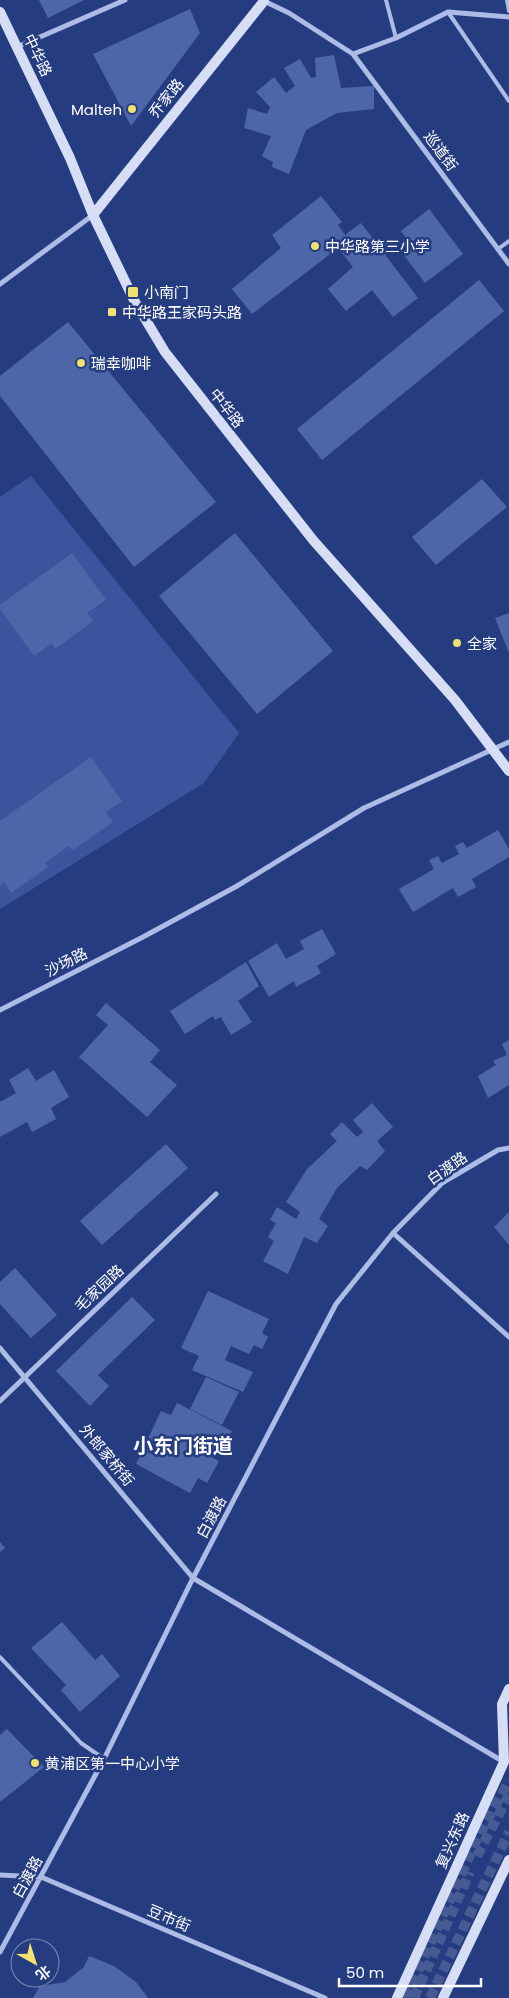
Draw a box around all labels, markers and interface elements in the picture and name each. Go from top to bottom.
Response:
street label: 中华路 [19,30,57,80]
street label: 乔家路 [144,74,188,122]
place label: Malteh [71,99,122,120]
marker: Malteh [126,103,138,115]
street label: 巡道街 [419,127,463,175]
place label: 中华路第三小学 [325,236,430,257]
marker: 中华路第三小学 [309,240,321,252]
place label: 小南门 [144,282,189,303]
marker: 小南门 [126,285,140,299]
place label: 中华路王家码头路 [122,302,242,323]
marker: 中华路王家码头路 [106,306,118,318]
place label: 瑞幸咖啡 [91,353,151,374]
marker: 瑞幸咖啡 [75,357,87,369]
street label: 中华路 [205,384,249,432]
place label: 全家 [467,633,497,654]
marker: 全家 [451,637,463,649]
street label: 沙场路 [41,942,91,982]
street label: 白渡路 [423,1146,471,1190]
street label: 毛家园路 [70,1260,128,1316]
street label: 外郎家桥街 [75,1420,139,1490]
district label: 小东门街道 [133,1432,233,1460]
street label: 白渡路 [191,1492,231,1542]
place label: 黄浦区第一中心小学 [45,1753,180,1774]
marker: 黄浦区第一中心小学 [29,1757,41,1769]
street label: 复兴东路 [430,1808,474,1872]
street label: 白渡路 [7,1852,47,1902]
street label: 豆市街 [144,1900,194,1936]
north arrow [10,1938,60,1988]
scale bar [339,1956,482,1988]
text: 北 [31,1961,55,1985]
text: 50 m [346,1962,384,1983]

